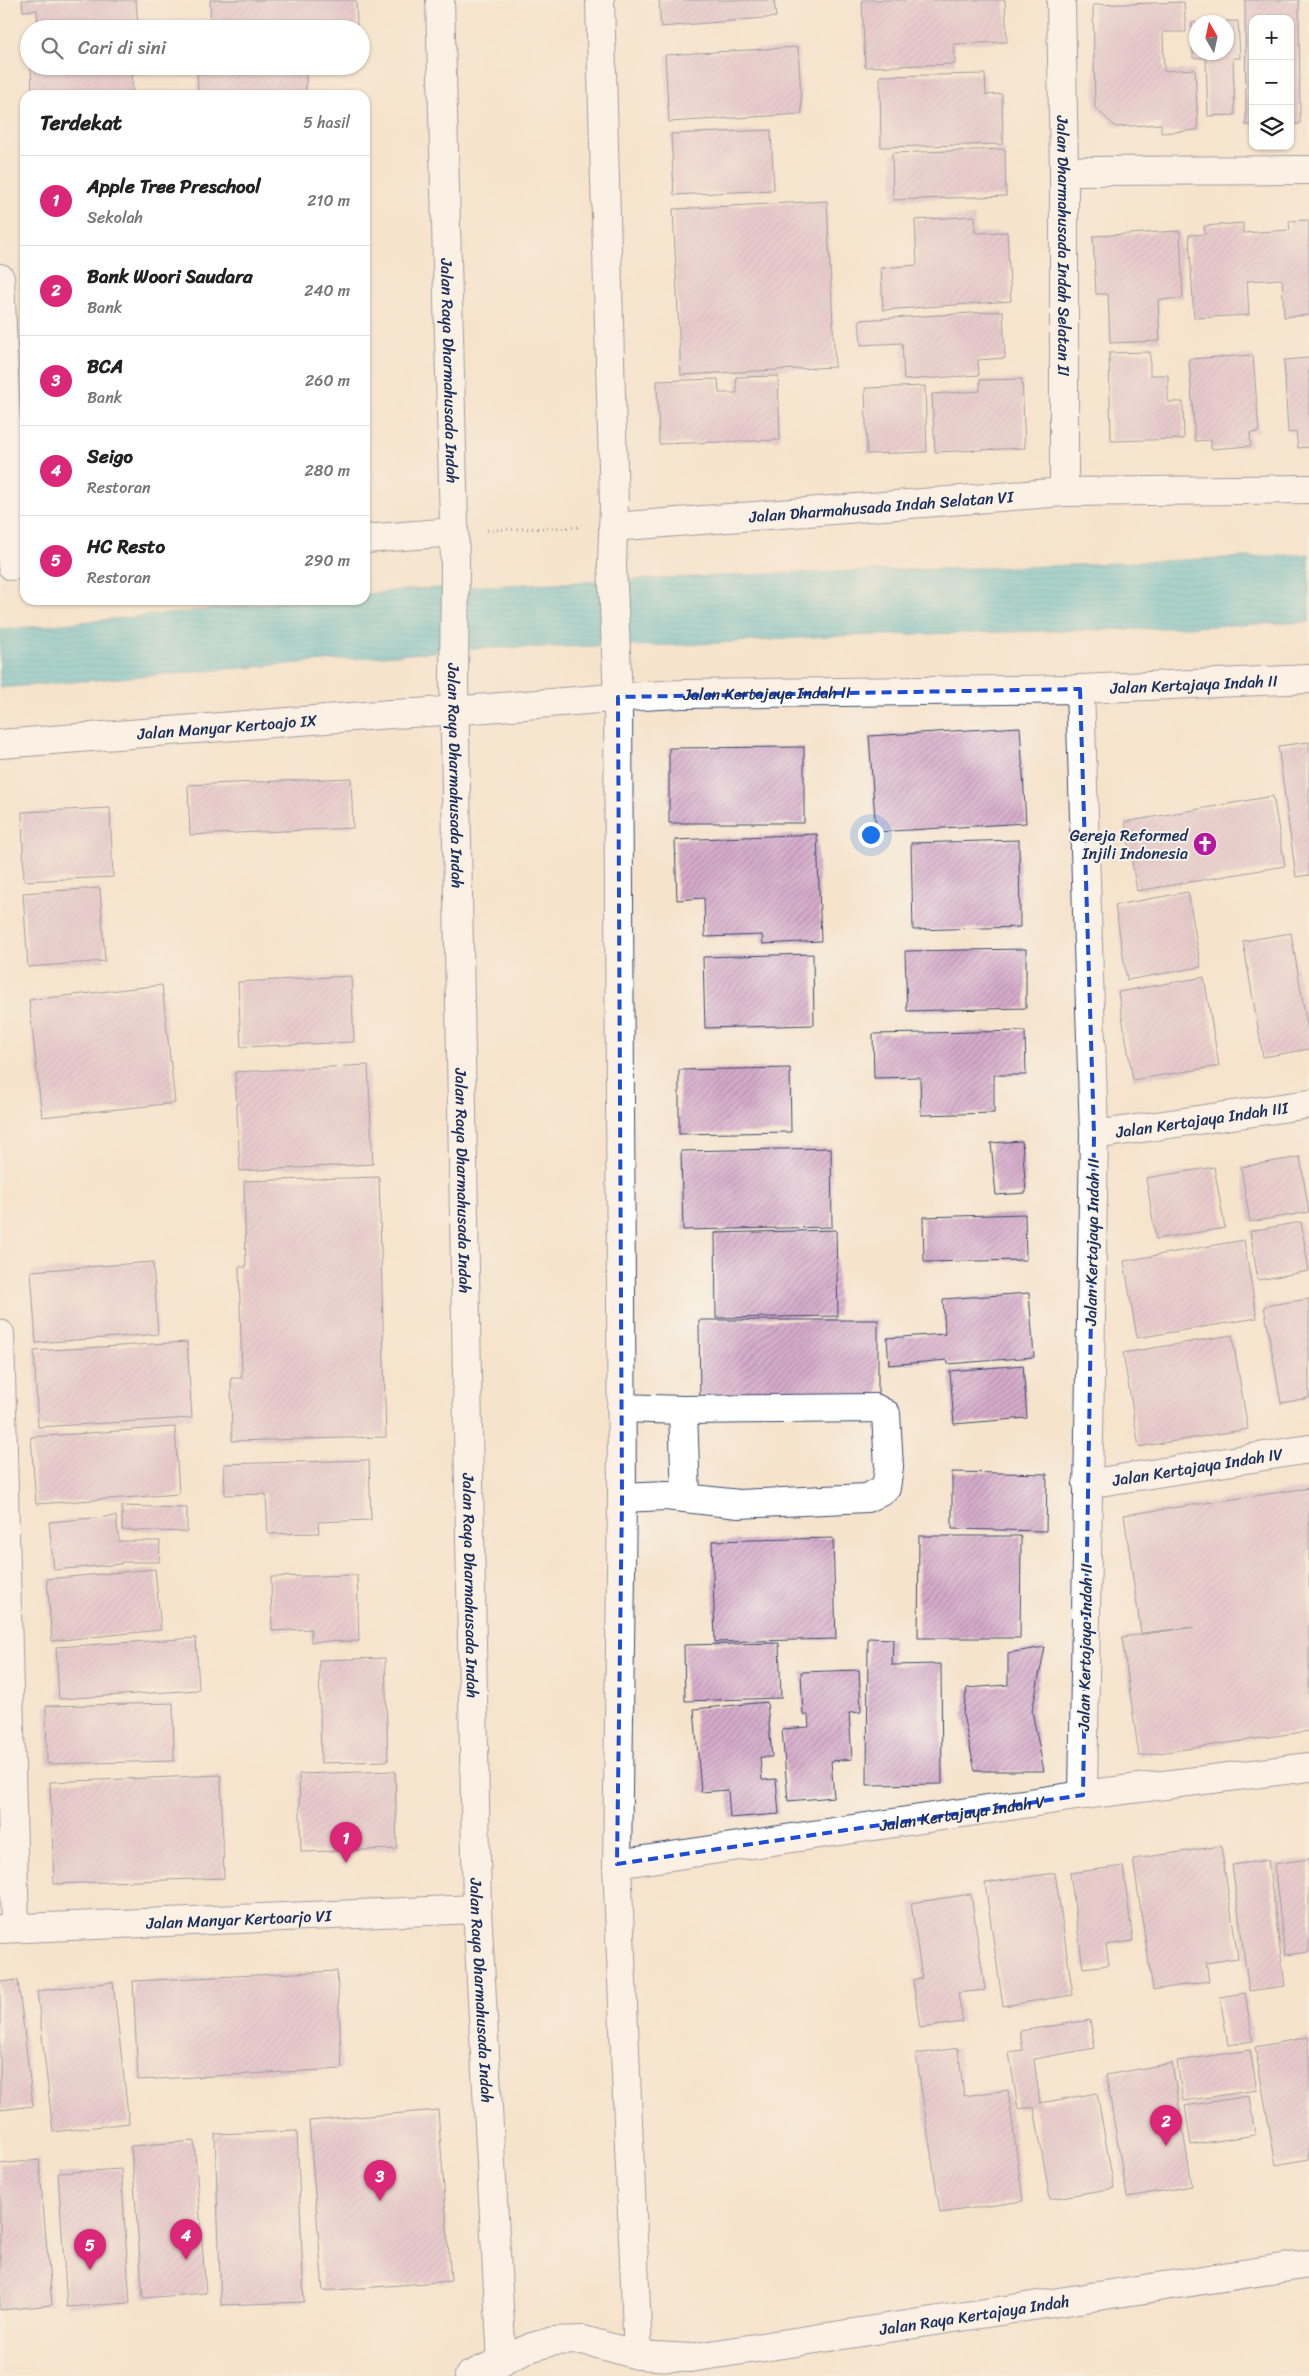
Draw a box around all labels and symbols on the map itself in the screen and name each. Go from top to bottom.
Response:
north arrow [1189,15,1234,60]
street label: Jalan Dharmahusada Indah Selatan II [1049,114,1079,376]
street label: Jalan Raya Dharmahusada Indah [432,257,467,484]
street label: Jalan Dharmahusada Indah Selatan VI [747,481,1016,531]
street label: Jalan Raya Dharmahusada Indah [439,662,472,889]
street label: Jalan Kertajaya Indah II [1109,666,1278,702]
street label: Jalan Kertajaya Indah II [682,677,851,709]
street label: Jalan Manyar Kertoajo IX [135,705,319,748]
place label: Gereja Reformed Injili Indonesia [1070,821,1190,868]
your location [858,822,884,848]
church icon: Gereja Reformed Injili Indonesia [1192,831,1218,857]
street label: Jalan Raya Dharmahusada Indah [447,1067,480,1293]
street label: Jalan Kertajaya Indah III [1113,1092,1292,1146]
street label: Jalan Kertajaya Indah II [1076,1158,1108,1327]
street label: Jalan Kertajaya Indah IV [1109,1439,1285,1494]
street label: Jalan Raya Dharmahusada Indah [454,1472,488,1698]
street label: Jalan Kertajaya Indah II [1069,1563,1101,1732]
street label: Jalan Kertajaya Indah V [876,1786,1048,1840]
pin: 1 [330,1822,362,1863]
street label: Jalan Raya Dharmahusada Indah [462,1877,502,2104]
street label: Jalan Manyar Kertoarjo VI [145,1901,334,1937]
pin: 2 [1150,2105,1182,2146]
pin: 3 [364,2160,396,2201]
pin: 4 [170,2219,202,2260]
pin: 5 [74,2229,106,2270]
street label: Jalan Raya Kertajaya Indah [876,2286,1071,2344]

